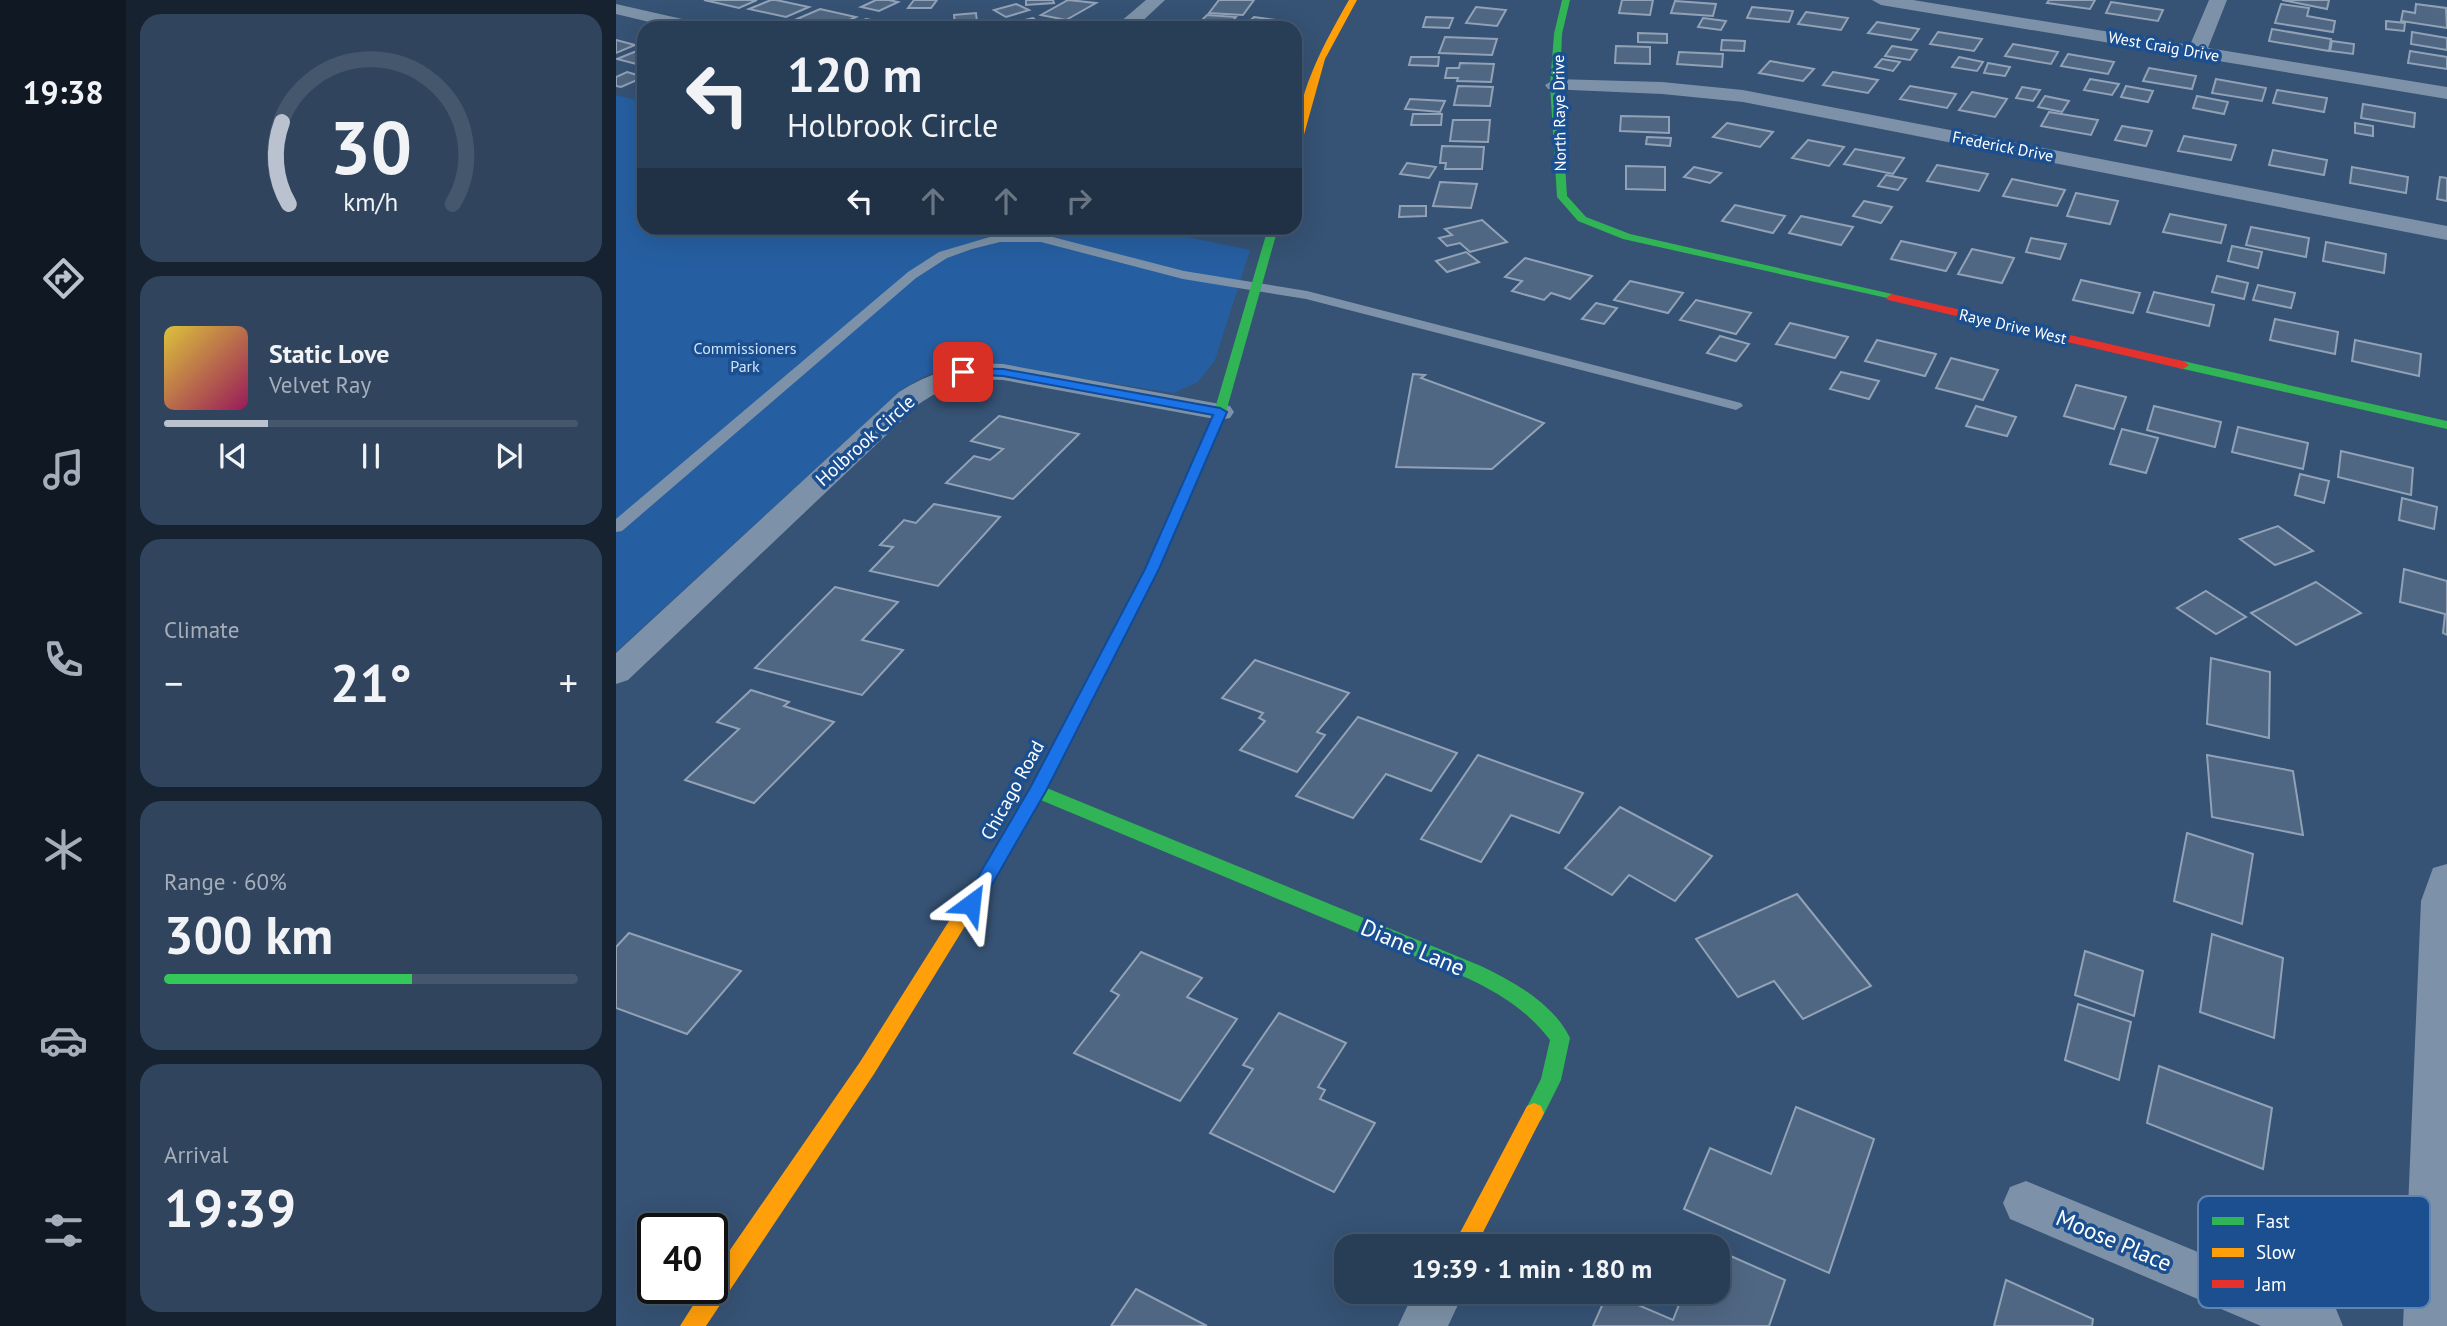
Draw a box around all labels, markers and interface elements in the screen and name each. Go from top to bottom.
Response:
street label: West Craig Drive [2107,26,2221,66]
text: 120 m [787,42,922,106]
icon: left [672,49,763,140]
street label: North Raye Drive [1548,55,1570,171]
text: 19:38 [22,71,104,113]
text: 30 [330,101,412,195]
text: Holbrook Circle [787,104,998,146]
street label: Frederick Drive [1951,126,2055,166]
icon: left [841,182,879,220]
icon: ahead [914,182,952,220]
icon: ahead [987,182,1025,220]
icon: right [1060,182,1098,220]
text: km/h [344,186,398,218]
icon: directions [39,254,88,303]
street label: Raye Drive West [1957,304,2069,348]
text: Static Love [269,337,390,370]
park label: Commissioners Park [694,338,797,376]
pin [933,342,993,402]
icon: arrive [944,353,982,391]
text: Velvet Ray [269,370,371,399]
street label: Holbrook Circle [810,389,920,491]
icon: previous [214,437,252,475]
icon: pause [352,437,390,475]
icon: next [490,437,528,475]
icon: music [39,445,88,494]
text: Climate [164,615,239,644]
icon: phone [39,635,88,684]
text: 21° [330,649,412,716]
text: − [164,658,183,707]
text: + [559,658,578,707]
street label: Chicago Road [975,736,1049,844]
icon: climate [39,825,88,874]
text: Range · 60% [164,867,287,896]
position arrow [934,867,1008,941]
text: 300 km [164,901,333,968]
street label: Diane Lane [1357,912,1469,982]
icon: car [39,1016,88,1065]
text: Arrival [164,1140,228,1169]
text: 19:39 [164,1174,296,1241]
legend [2198,1196,2430,1308]
street label: Moose Place [2052,1203,2176,1277]
icon: filters [39,1206,88,1255]
text: Fast [2256,1209,2290,1233]
speed limit sign: 40 [637,1213,728,1304]
text: Slow [2256,1240,2296,1264]
text: 19:39 · 1 min · 180 m [1412,1252,1652,1285]
text: Jam [2255,1272,2286,1296]

